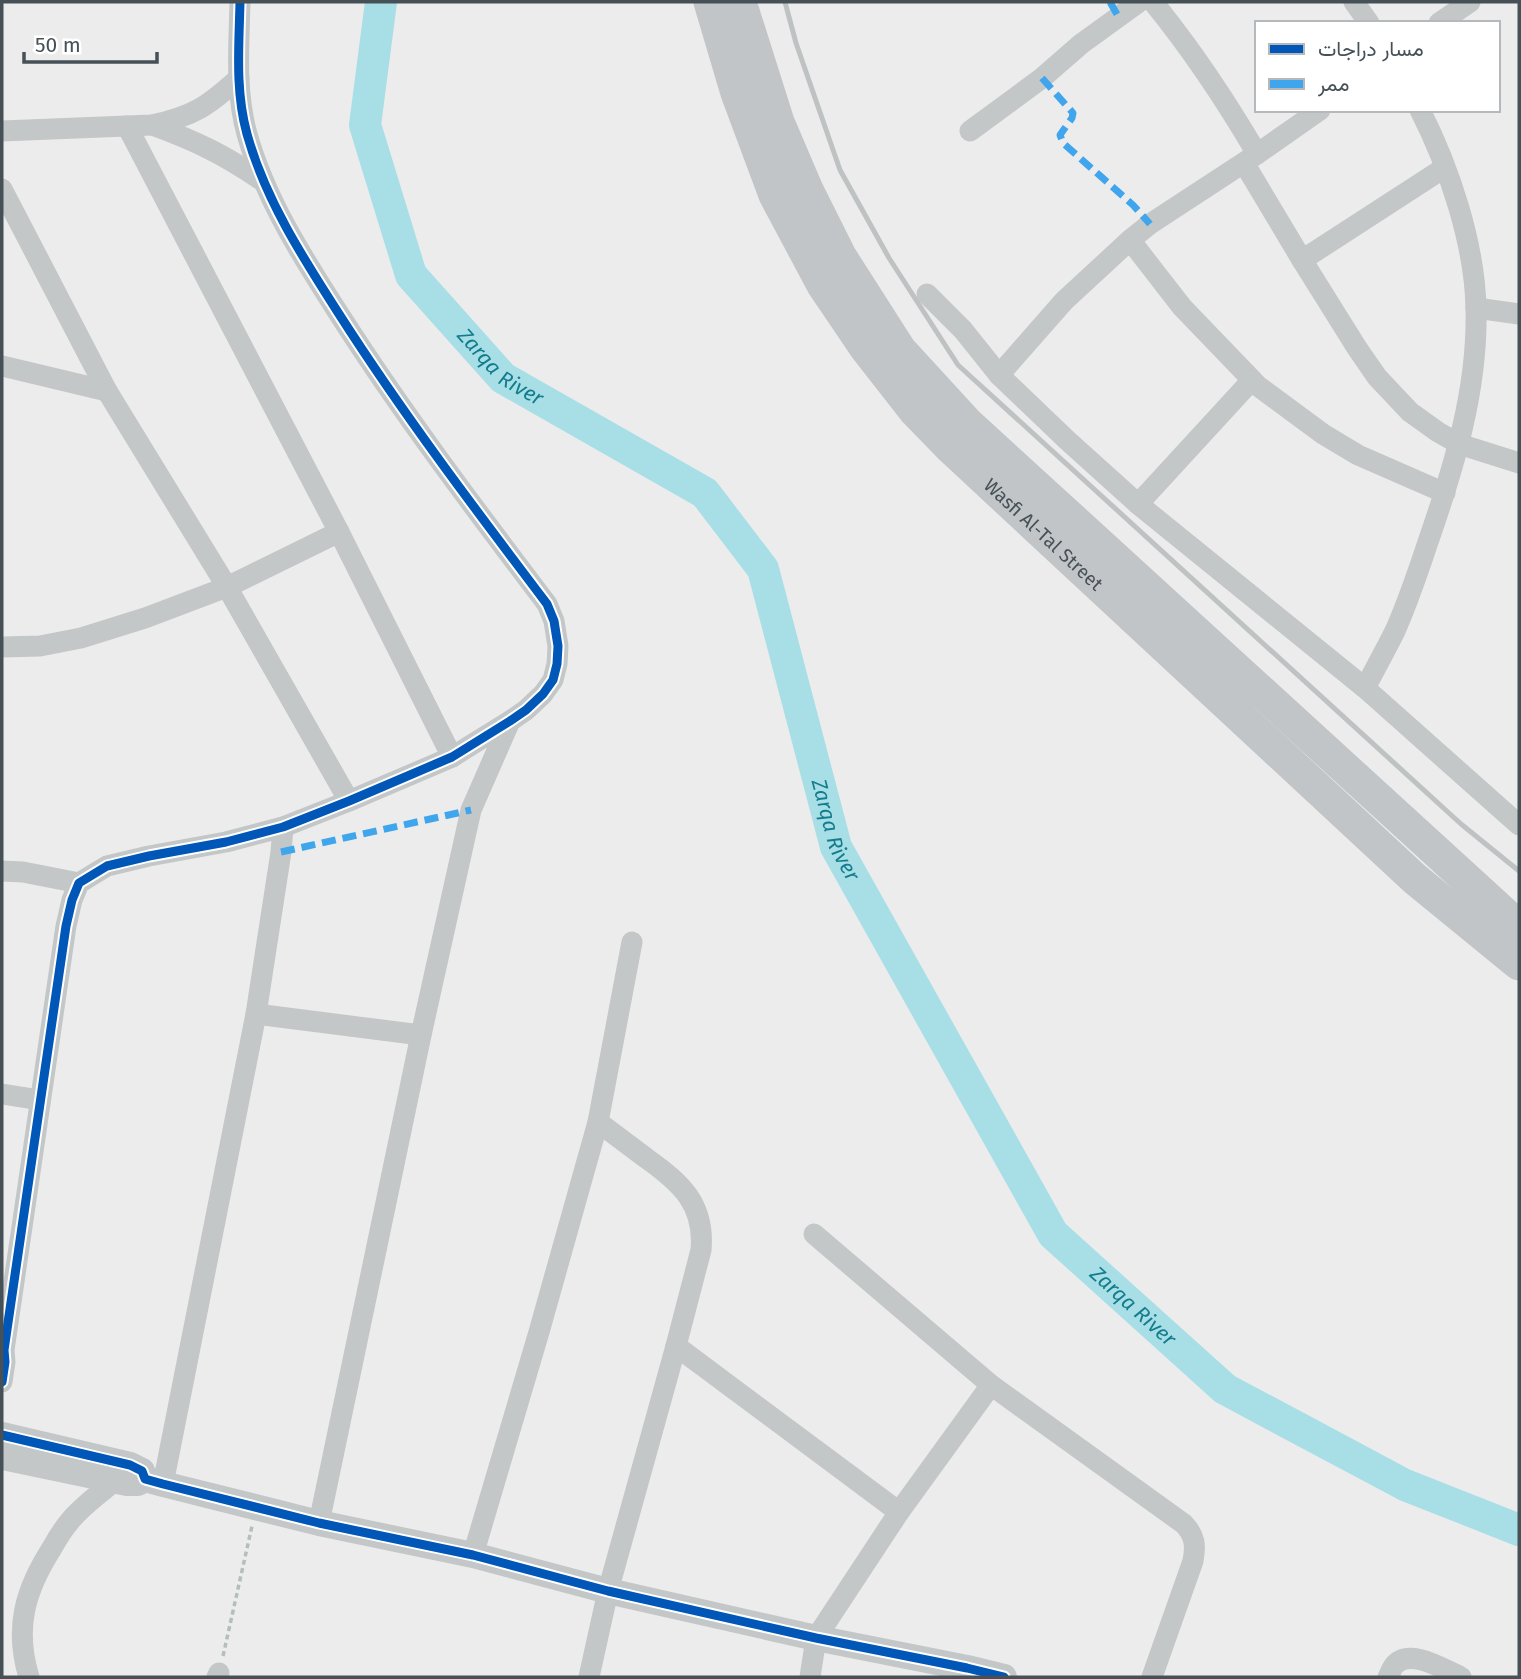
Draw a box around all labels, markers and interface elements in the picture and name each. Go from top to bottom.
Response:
scale bar [24,21,158,65]
legend [1255,21,1500,112]
text: 50 m [35,32,81,58]
text: مسار دراجات [1318,36,1424,62]
text: ممر [1317,71,1349,97]
water label: Zarqa River [451,322,549,412]
street label: Wasfi Al-Tal Street [979,474,1108,596]
water label: Zarqa River [805,775,866,886]
water label: Zarqa River [1084,1260,1182,1352]

